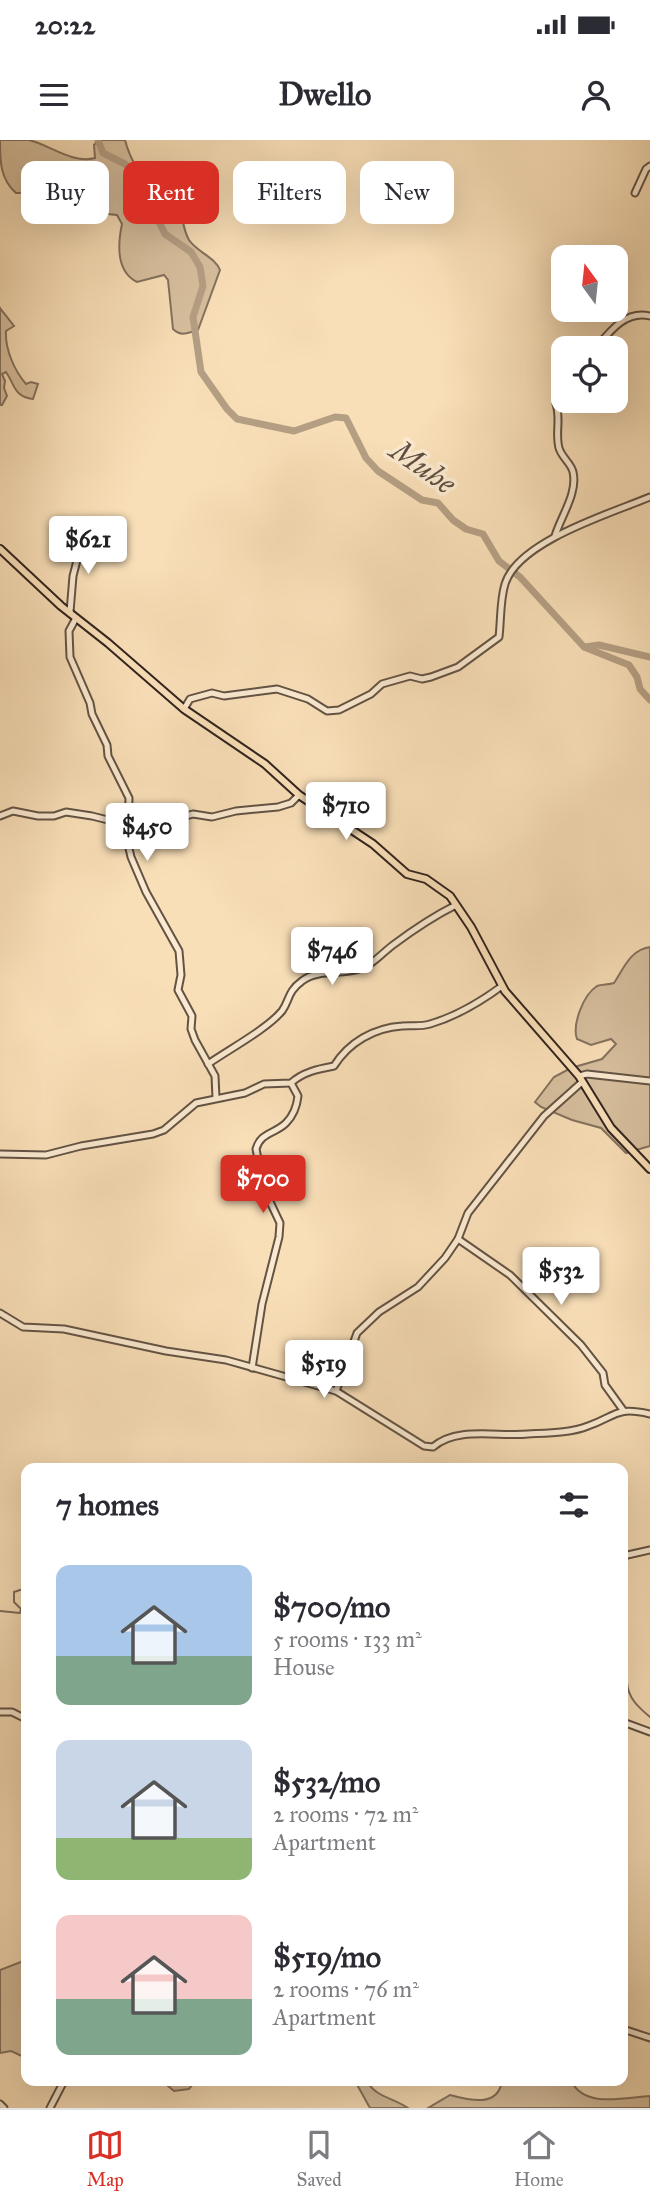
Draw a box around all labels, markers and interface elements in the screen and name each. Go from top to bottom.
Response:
text: 20:22 [35,9,95,41]
text: Dwello [279,75,371,114]
icon: menu [35,76,73,114]
icon: person [577,76,615,114]
chip: Buy [21,161,109,224]
chip: Rent [123,161,219,224]
chip: Filters [233,161,346,224]
chip: New [360,161,454,224]
north arrow [551,245,628,322]
map controls [551,245,628,413]
button: locate [551,336,628,413]
water label: Muhe [381,430,463,502]
pin: $621 [47,516,129,576]
text: $621 [65,525,111,553]
pin: $710 [305,782,387,842]
text: $710 [322,791,370,819]
pin: $450 [106,804,188,863]
text: $450 [122,812,172,840]
pin: $746 [291,928,373,987]
text: $746 [307,936,357,964]
pin: $700 [222,1156,304,1215]
text: $700 [237,1164,289,1192]
pin: $532 [520,1248,602,1307]
text: $532 [538,1256,584,1284]
pin: $519 [283,1340,365,1400]
text: $519 [301,1349,347,1377]
icon: filters [555,1486,593,1524]
text: 7 homes [56,1487,159,1523]
text: $700/mo [273,1589,390,1625]
icon: home [112,1593,196,1677]
text: 5 rooms · 133 m² [273,1625,422,1653]
text: House [273,1653,335,1681]
text: $532/mo [273,1764,380,1800]
icon: home [112,1768,196,1852]
text: 2 rooms · 72 m² [273,1800,418,1828]
text: Apartment [273,1828,376,1856]
text: $519/mo [273,1939,381,1975]
icon: home [112,1943,196,2027]
text: 2 rooms · 76 m² [273,1975,419,2003]
text: Apartment [273,2003,376,2031]
tab: Map [86,2126,124,2191]
tab: Saved [297,2126,342,2191]
tab: Home [514,2126,564,2191]

